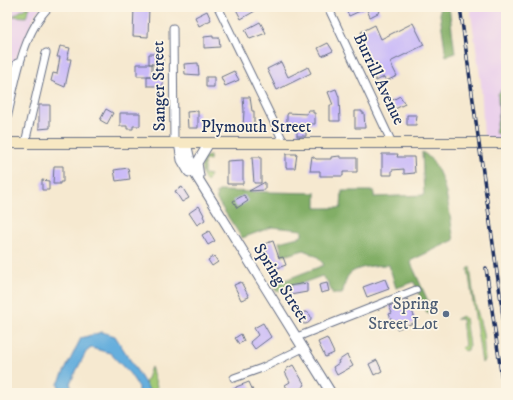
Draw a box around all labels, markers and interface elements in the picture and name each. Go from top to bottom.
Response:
street label: Burrill Avenue [348,30,410,128]
street label: Sanger Street [147,40,171,131]
street label: Plymouth Street [201,116,312,138]
street label: Spring Street [248,239,314,327]
place label: Spring Street Lot [368,293,439,335]
marker: Spring Street Lot [441,309,451,319]

